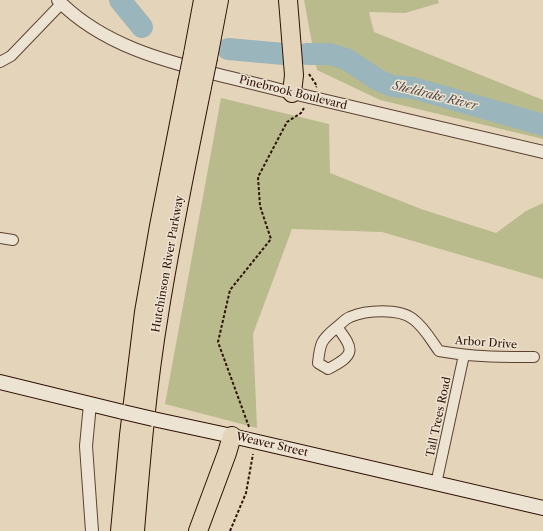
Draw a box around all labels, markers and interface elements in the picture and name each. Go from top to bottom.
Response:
street label: Pinebrook Boulevard [238,73,348,113]
water label: Sheldrake River [391,78,479,114]
street label: Hutchinson River Parkway [149,194,187,334]
street label: Arbor Drive [454,334,518,352]
street label: Tall Trees Road [424,376,454,458]
street label: Weaver Street [235,430,309,460]

